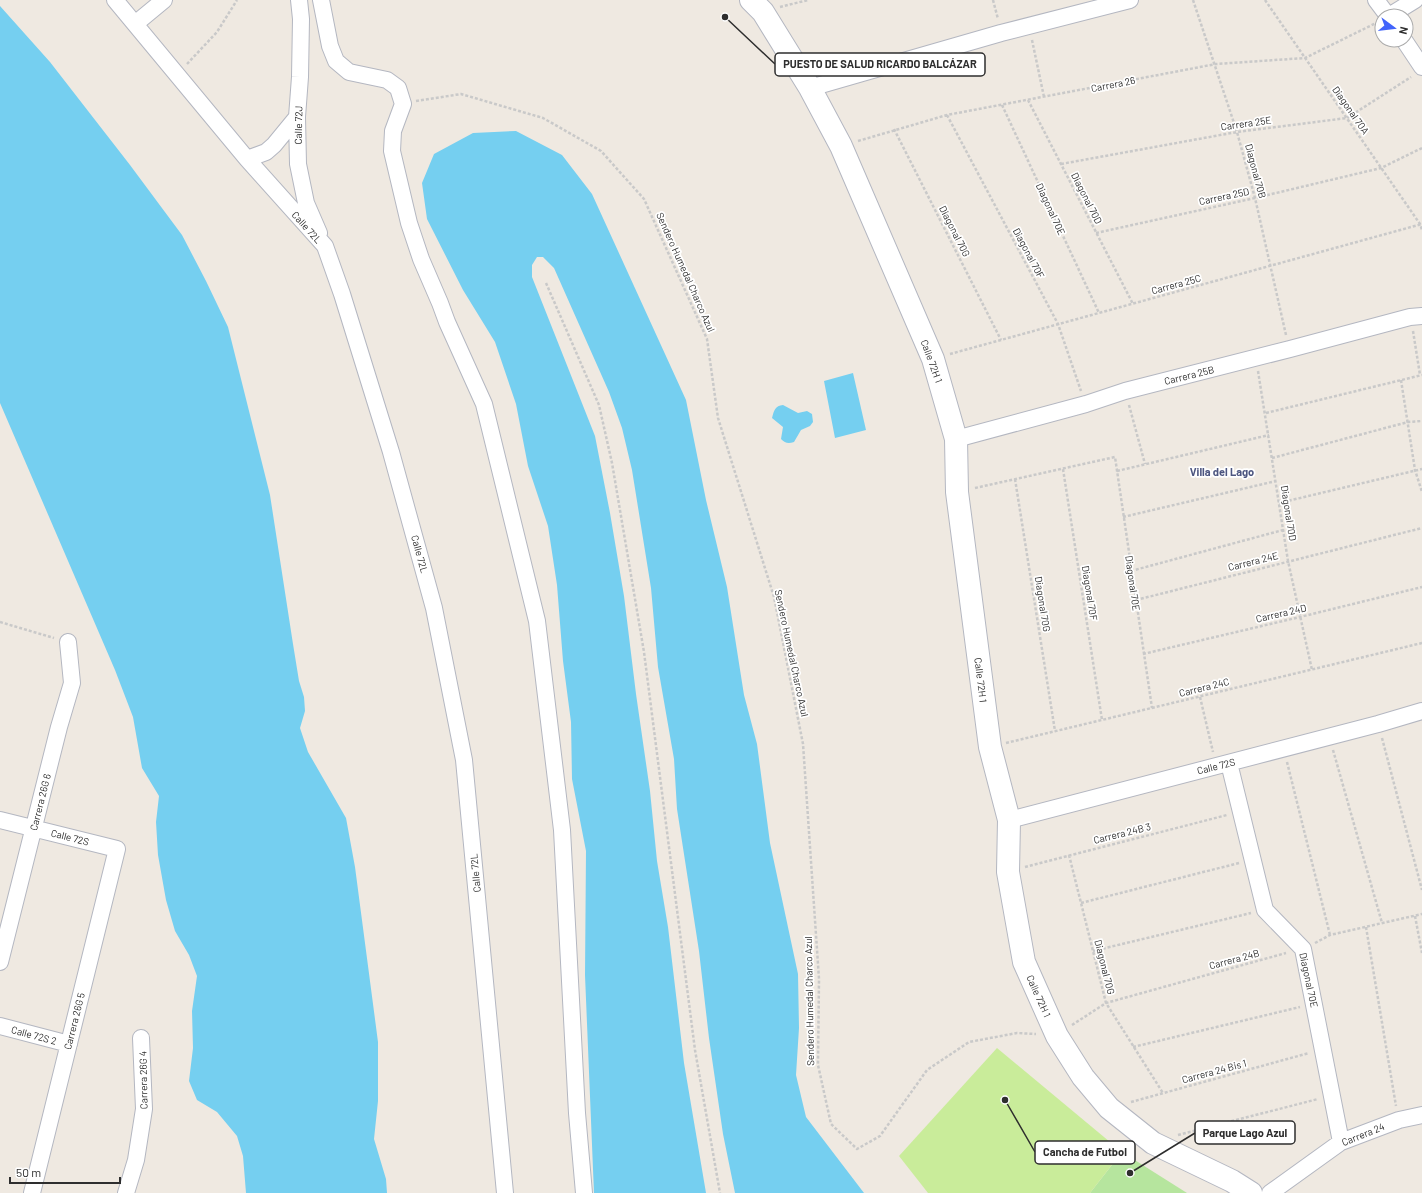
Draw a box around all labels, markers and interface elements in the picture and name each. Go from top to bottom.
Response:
north arrow [1374,8,1414,48]
text: N [1397,25,1411,36]
callout: PUESTO DE SALUD RICARDO BALCÁZAR [775,53,985,76]
text: PUESTO DE SALUD RICARDO BALCÁZAR [783,57,977,70]
street label: Carrera 26 [1090,74,1136,94]
street label: Diagonal 70A [1330,84,1372,136]
street label: Calle 72J [292,105,304,145]
street label: Carrera 25E [1220,114,1272,132]
street label: Diagonal 70B [1243,142,1269,200]
street label: Diagonal 70D [1069,170,1105,226]
street label: Diagonal 70E [1034,181,1068,237]
street label: Carrera 25D [1198,185,1250,207]
street label: Diagonal 70G [937,203,973,259]
street label: Calle 72L [290,209,325,246]
street label: Sendero Humedal Charco Azul [654,210,718,334]
street label: Diagonal 70F [1011,226,1047,281]
street label: Carrera 25C [1150,272,1202,296]
street label: Calle 72H 1 [919,338,945,384]
street label: Carrera 25B [1163,363,1215,387]
district label: Villa del Lago [1190,465,1254,478]
street label: Diagonal 70D [1279,484,1299,542]
street label: Calle 72L [409,534,431,575]
street label: Carrera 24E [1227,549,1279,573]
street label: Diagonal 70E [1123,554,1143,612]
street label: Diagonal 70F [1080,565,1100,622]
street label: Diagonal 70G [1033,575,1053,633]
street label: Sendero Humedal Charco Azul [773,588,811,718]
street label: Carrera 24D [1255,601,1307,625]
street label: Calle 72H 1 [972,657,990,703]
street label: Carrera 24C [1178,675,1230,699]
street label: Calle 72S [1196,755,1237,777]
street label: Carrera 26G 6 [27,772,53,832]
street label: Carrera 24B 3 [1092,820,1152,846]
street label: Calle 72S [50,826,91,848]
street label: Calle 72L [467,853,483,893]
street label: Sendero Humedal Charco Azul [802,936,816,1066]
street label: Diagonal 70G [1092,938,1118,996]
street label: Carrera 24B [1208,947,1260,971]
street label: Diagonal 70E [1297,951,1321,1009]
street label: Calle 72H 1 [1024,973,1054,1019]
street label: Carrera 26G 5 [61,991,87,1051]
street label: Calle 72S 2 [10,1023,58,1047]
street label: Carrera 26G 4 [136,1051,150,1109]
street label: Carrera 24 Bis 1 [1180,1057,1248,1085]
street label: Carrera 24 [1340,1120,1386,1148]
callout: Parque Lago Azul [1195,1121,1295,1144]
text: Parque Lago Azul [1203,1126,1287,1139]
callout: Cancha de Futbol [1035,1141,1135,1164]
text: Cancha de Futbol [1043,1145,1127,1158]
scale bar [10,1159,120,1185]
text: 50 m [16,1165,41,1179]

